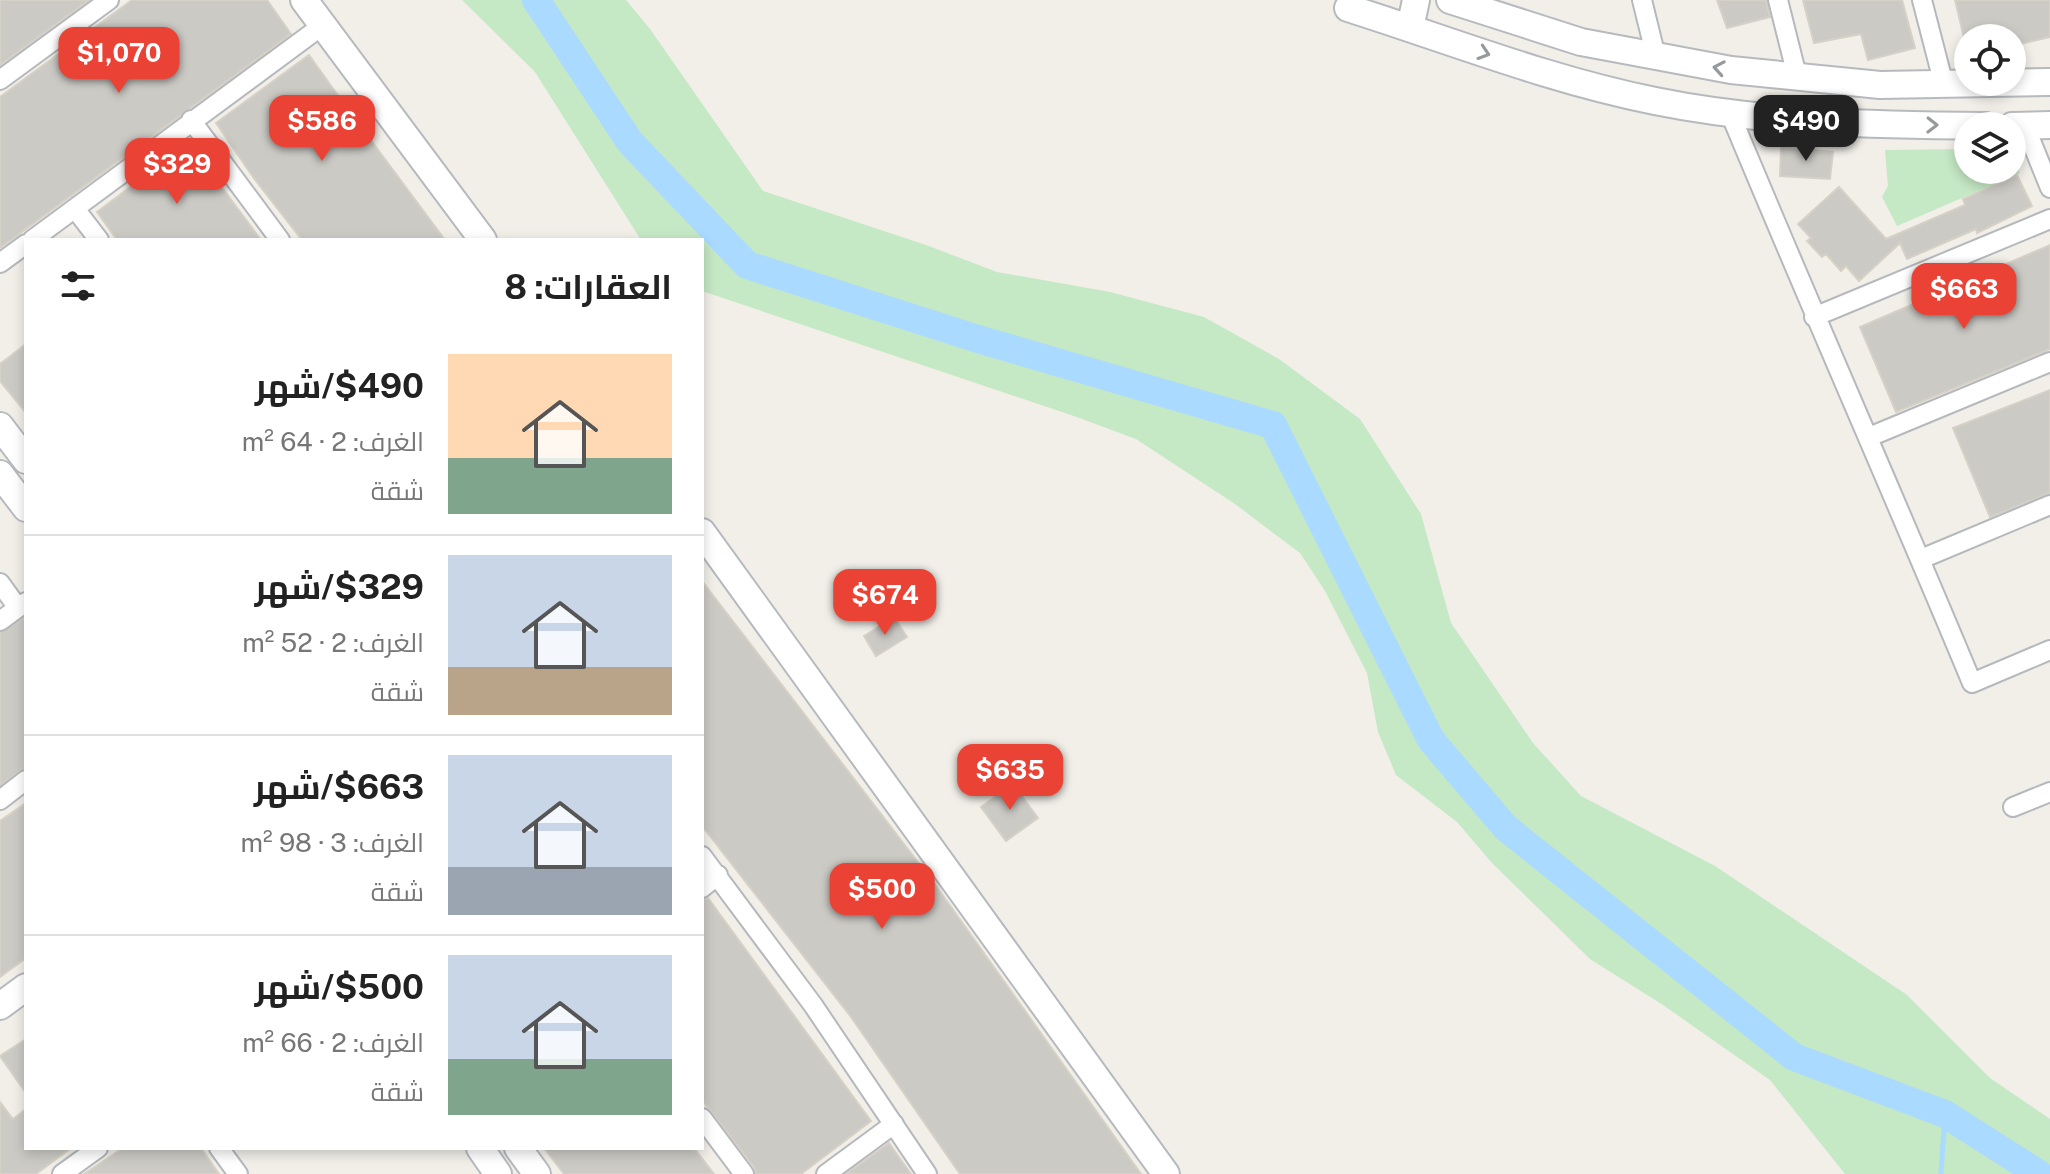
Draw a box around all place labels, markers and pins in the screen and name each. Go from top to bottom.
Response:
pin: $1,070 [54,27,184,95]
pin: $586 [275,95,369,163]
pin: $490 [1759,95,1853,163]
pin: $329 [130,138,224,206]
pin: $663 [1917,263,2011,331]
pin: $674 [838,569,932,637]
pin: $635 [963,744,1057,812]
pin: $500 [835,863,929,931]

